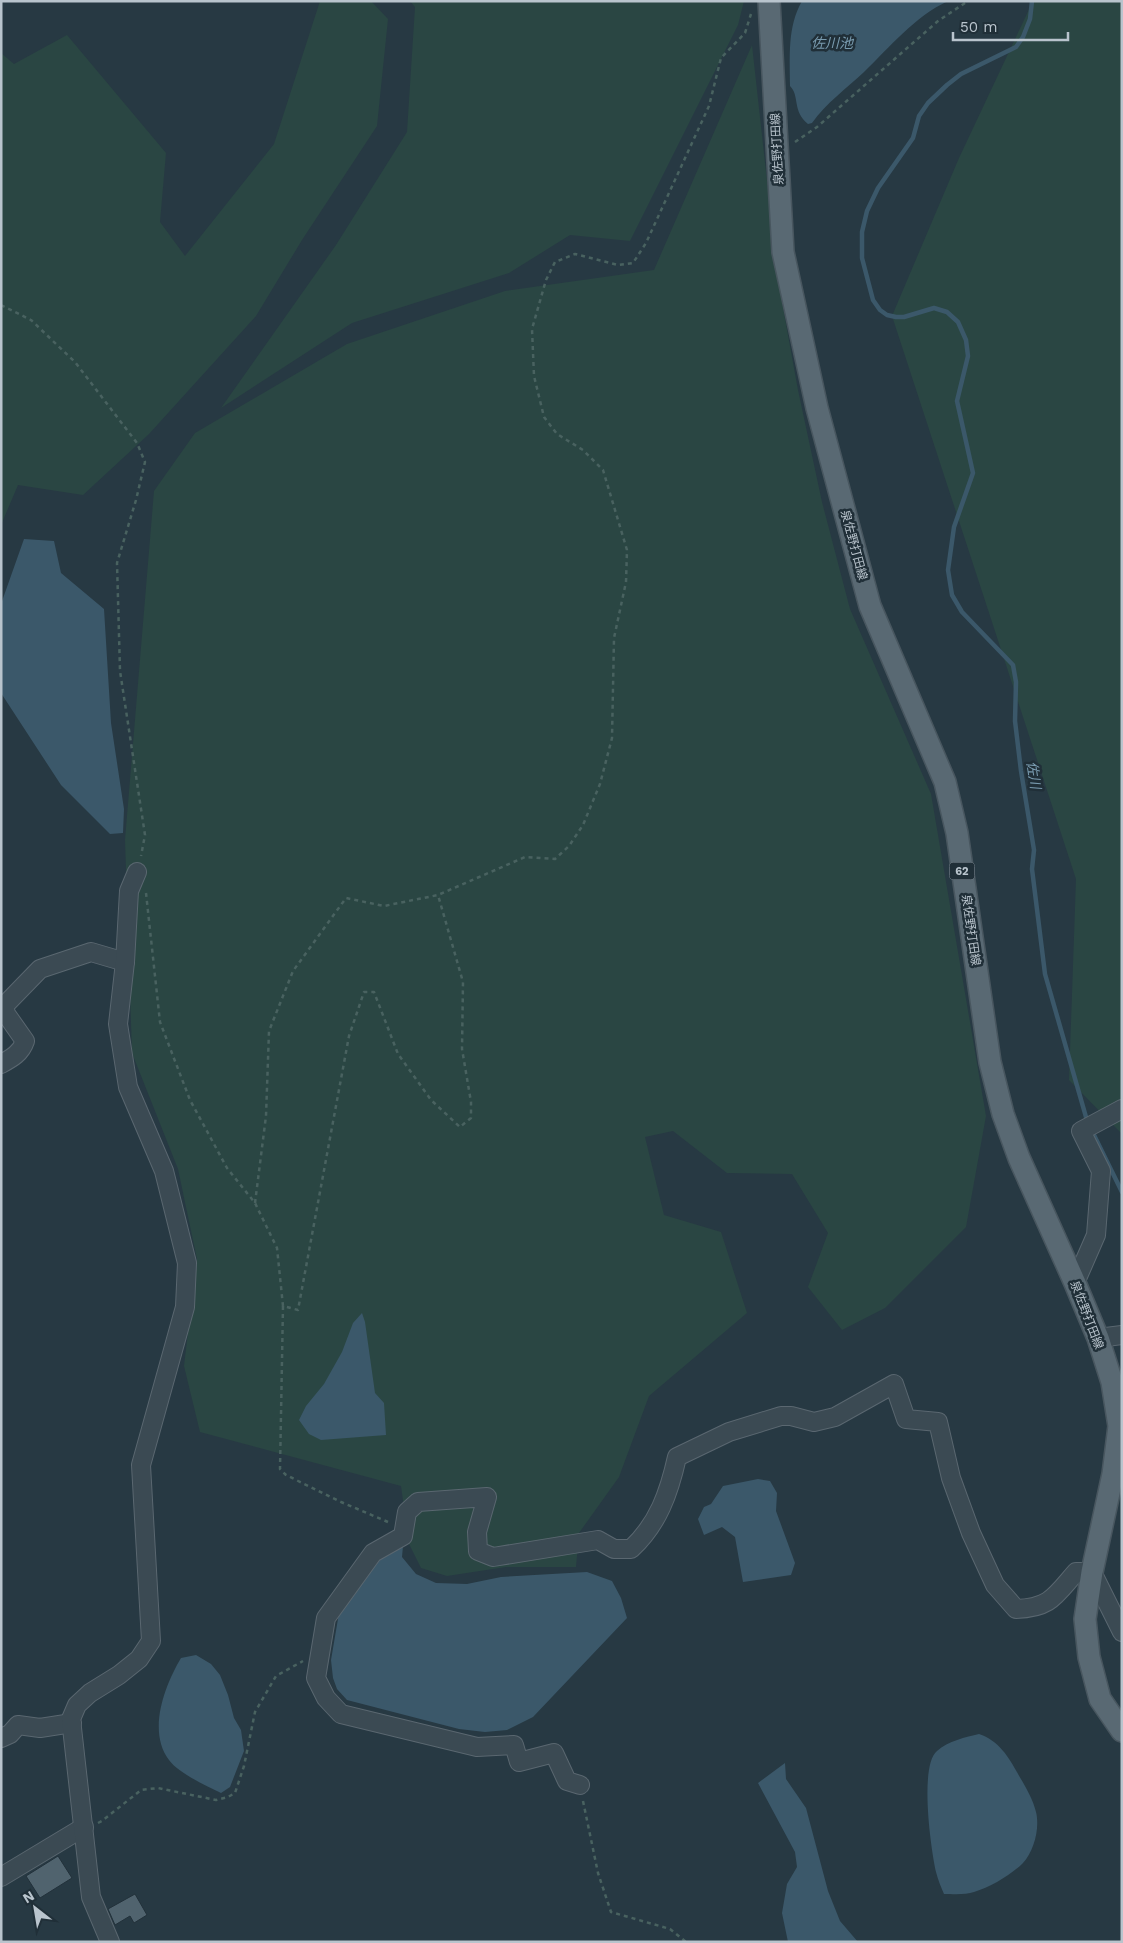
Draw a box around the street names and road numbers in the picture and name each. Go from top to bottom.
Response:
street label: 泉佐野打田線 [768,113,786,185]
street label: 泉佐野打田線 [838,508,870,582]
road number: 62 [950,862,974,879]
street label: 泉佐野打田線 [959,893,983,967]
street label: 泉佐野打田線 [1068,1279,1106,1351]

